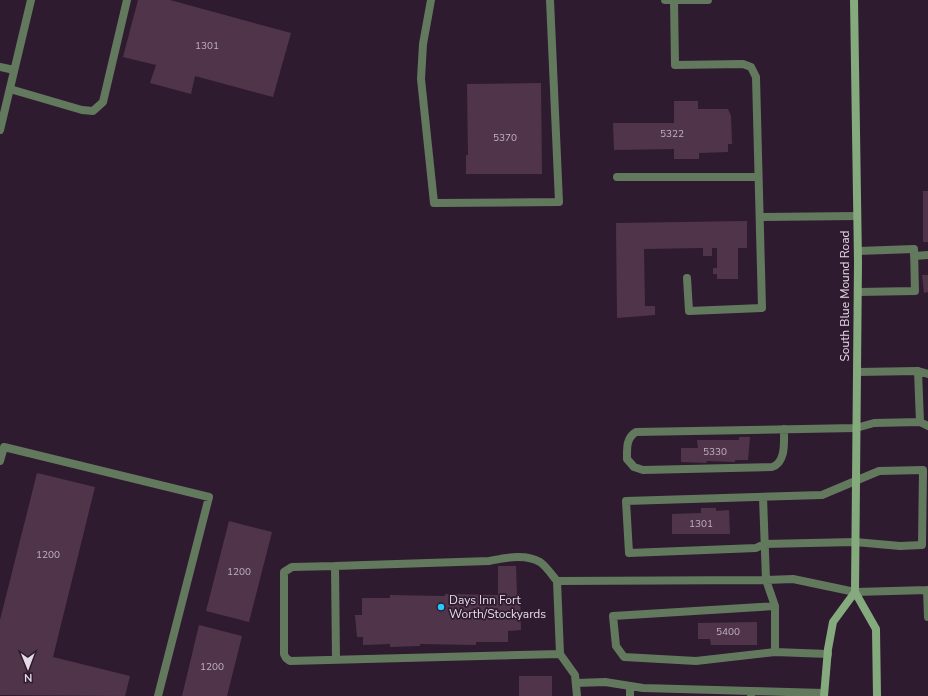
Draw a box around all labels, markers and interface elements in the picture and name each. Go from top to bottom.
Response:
house number: 1301 [195,39,219,53]
house number: 5322 [660,127,684,141]
house number: 5370 [493,131,517,145]
street label: South Blue Mound Road [837,230,853,362]
house number: 5330 [703,445,727,459]
house number: 1301 [689,517,713,531]
house number: 1200 [36,548,60,562]
house number: 1200 [227,565,251,579]
place label: Days Inn Fort Worth/Stockyards [449,592,546,622]
marker: Days Inn Fort Worth/Stockyards [436,602,446,612]
house number: 5400 [716,625,740,639]
north arrow [8,648,48,688]
house number: 1200 [200,660,224,674]
text: N [24,670,32,685]

